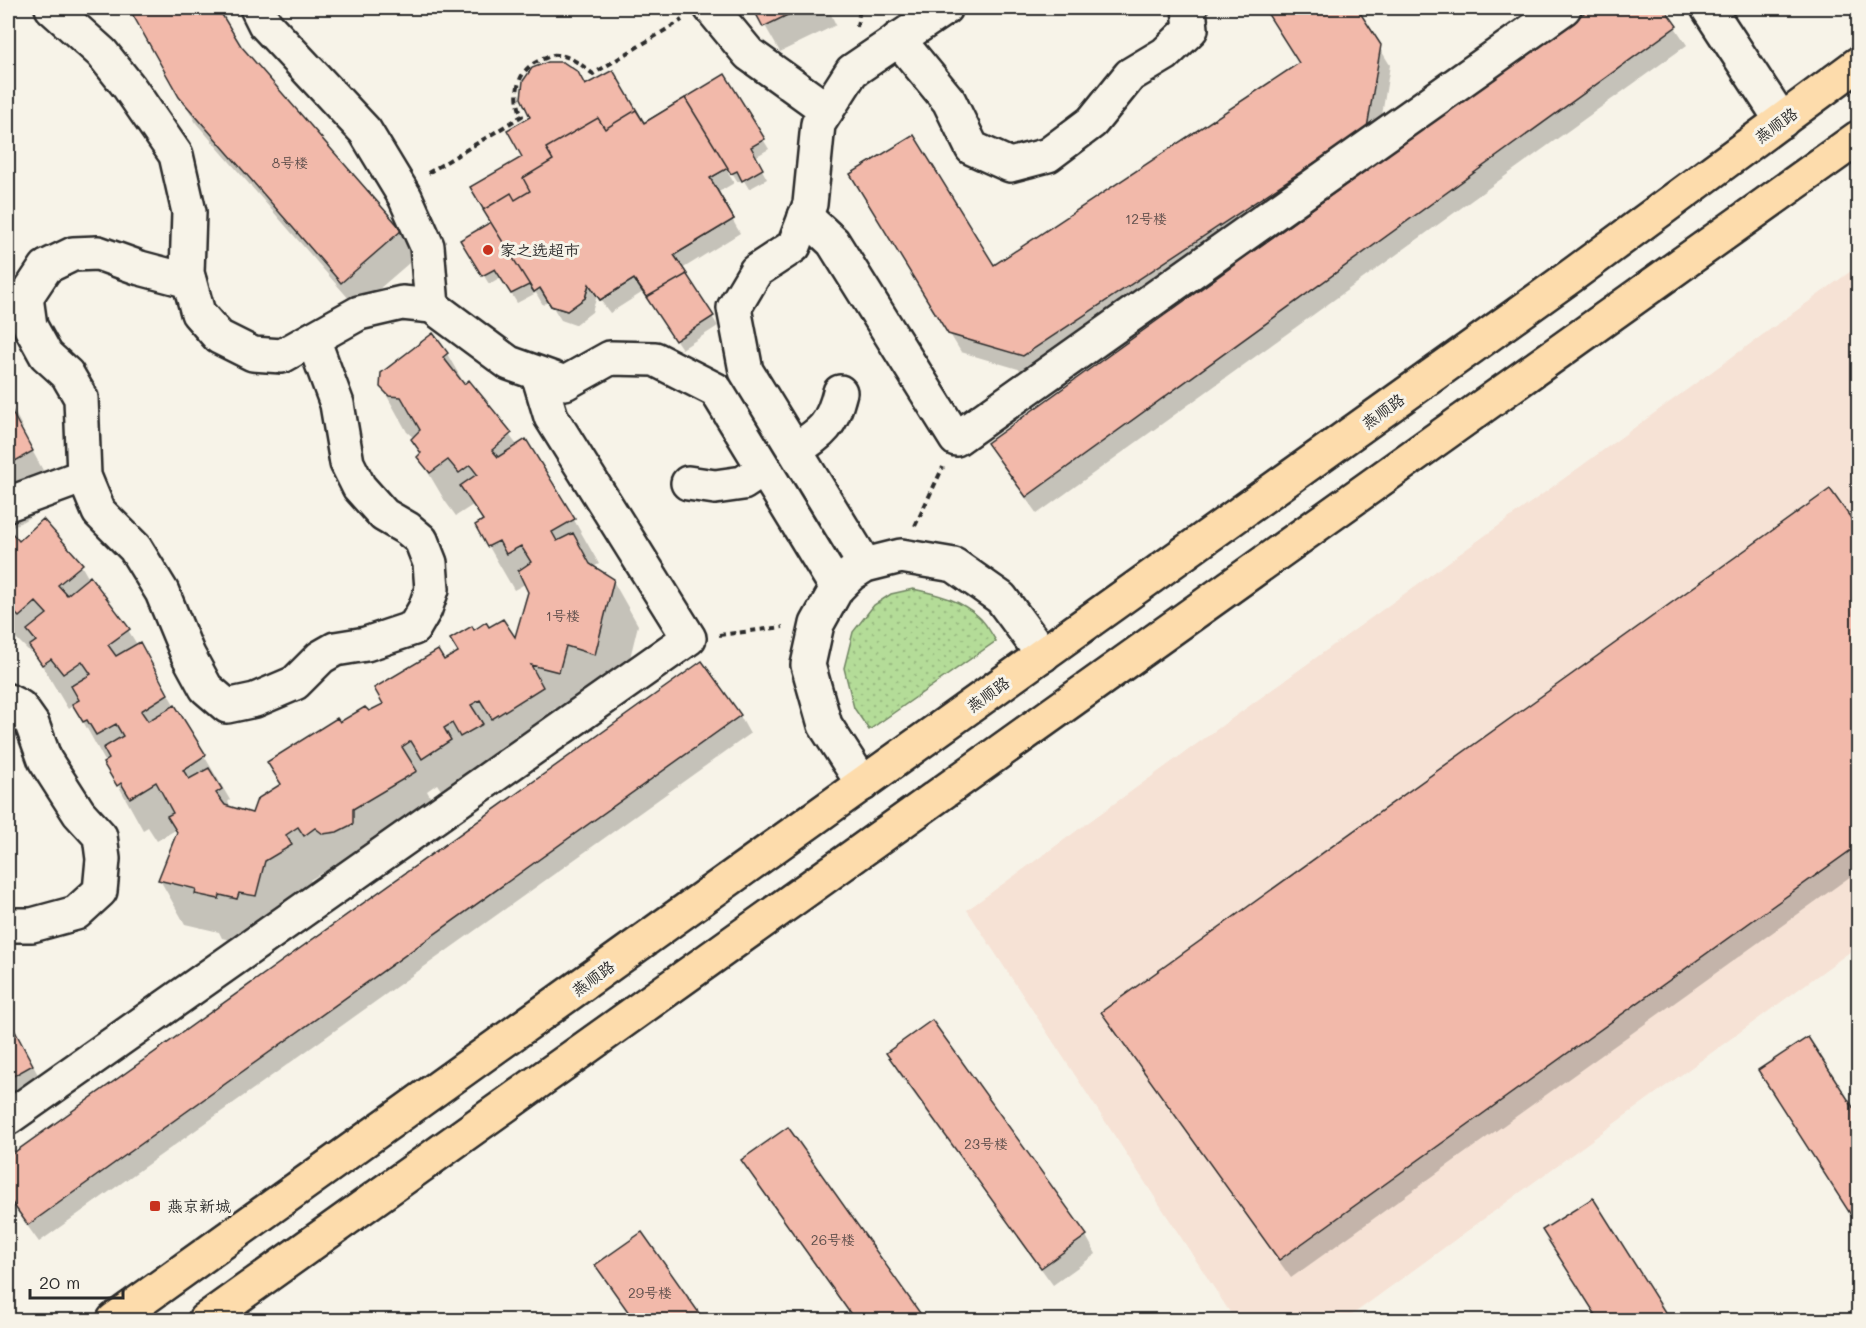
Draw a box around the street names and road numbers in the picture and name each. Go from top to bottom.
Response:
street label: 燕顺路 [1750,102,1801,147]
street label: 燕顺路 [1357,388,1408,433]
street label: 燕顺路 [962,671,1013,716]
street label: 燕顺路 [567,955,618,1000]

